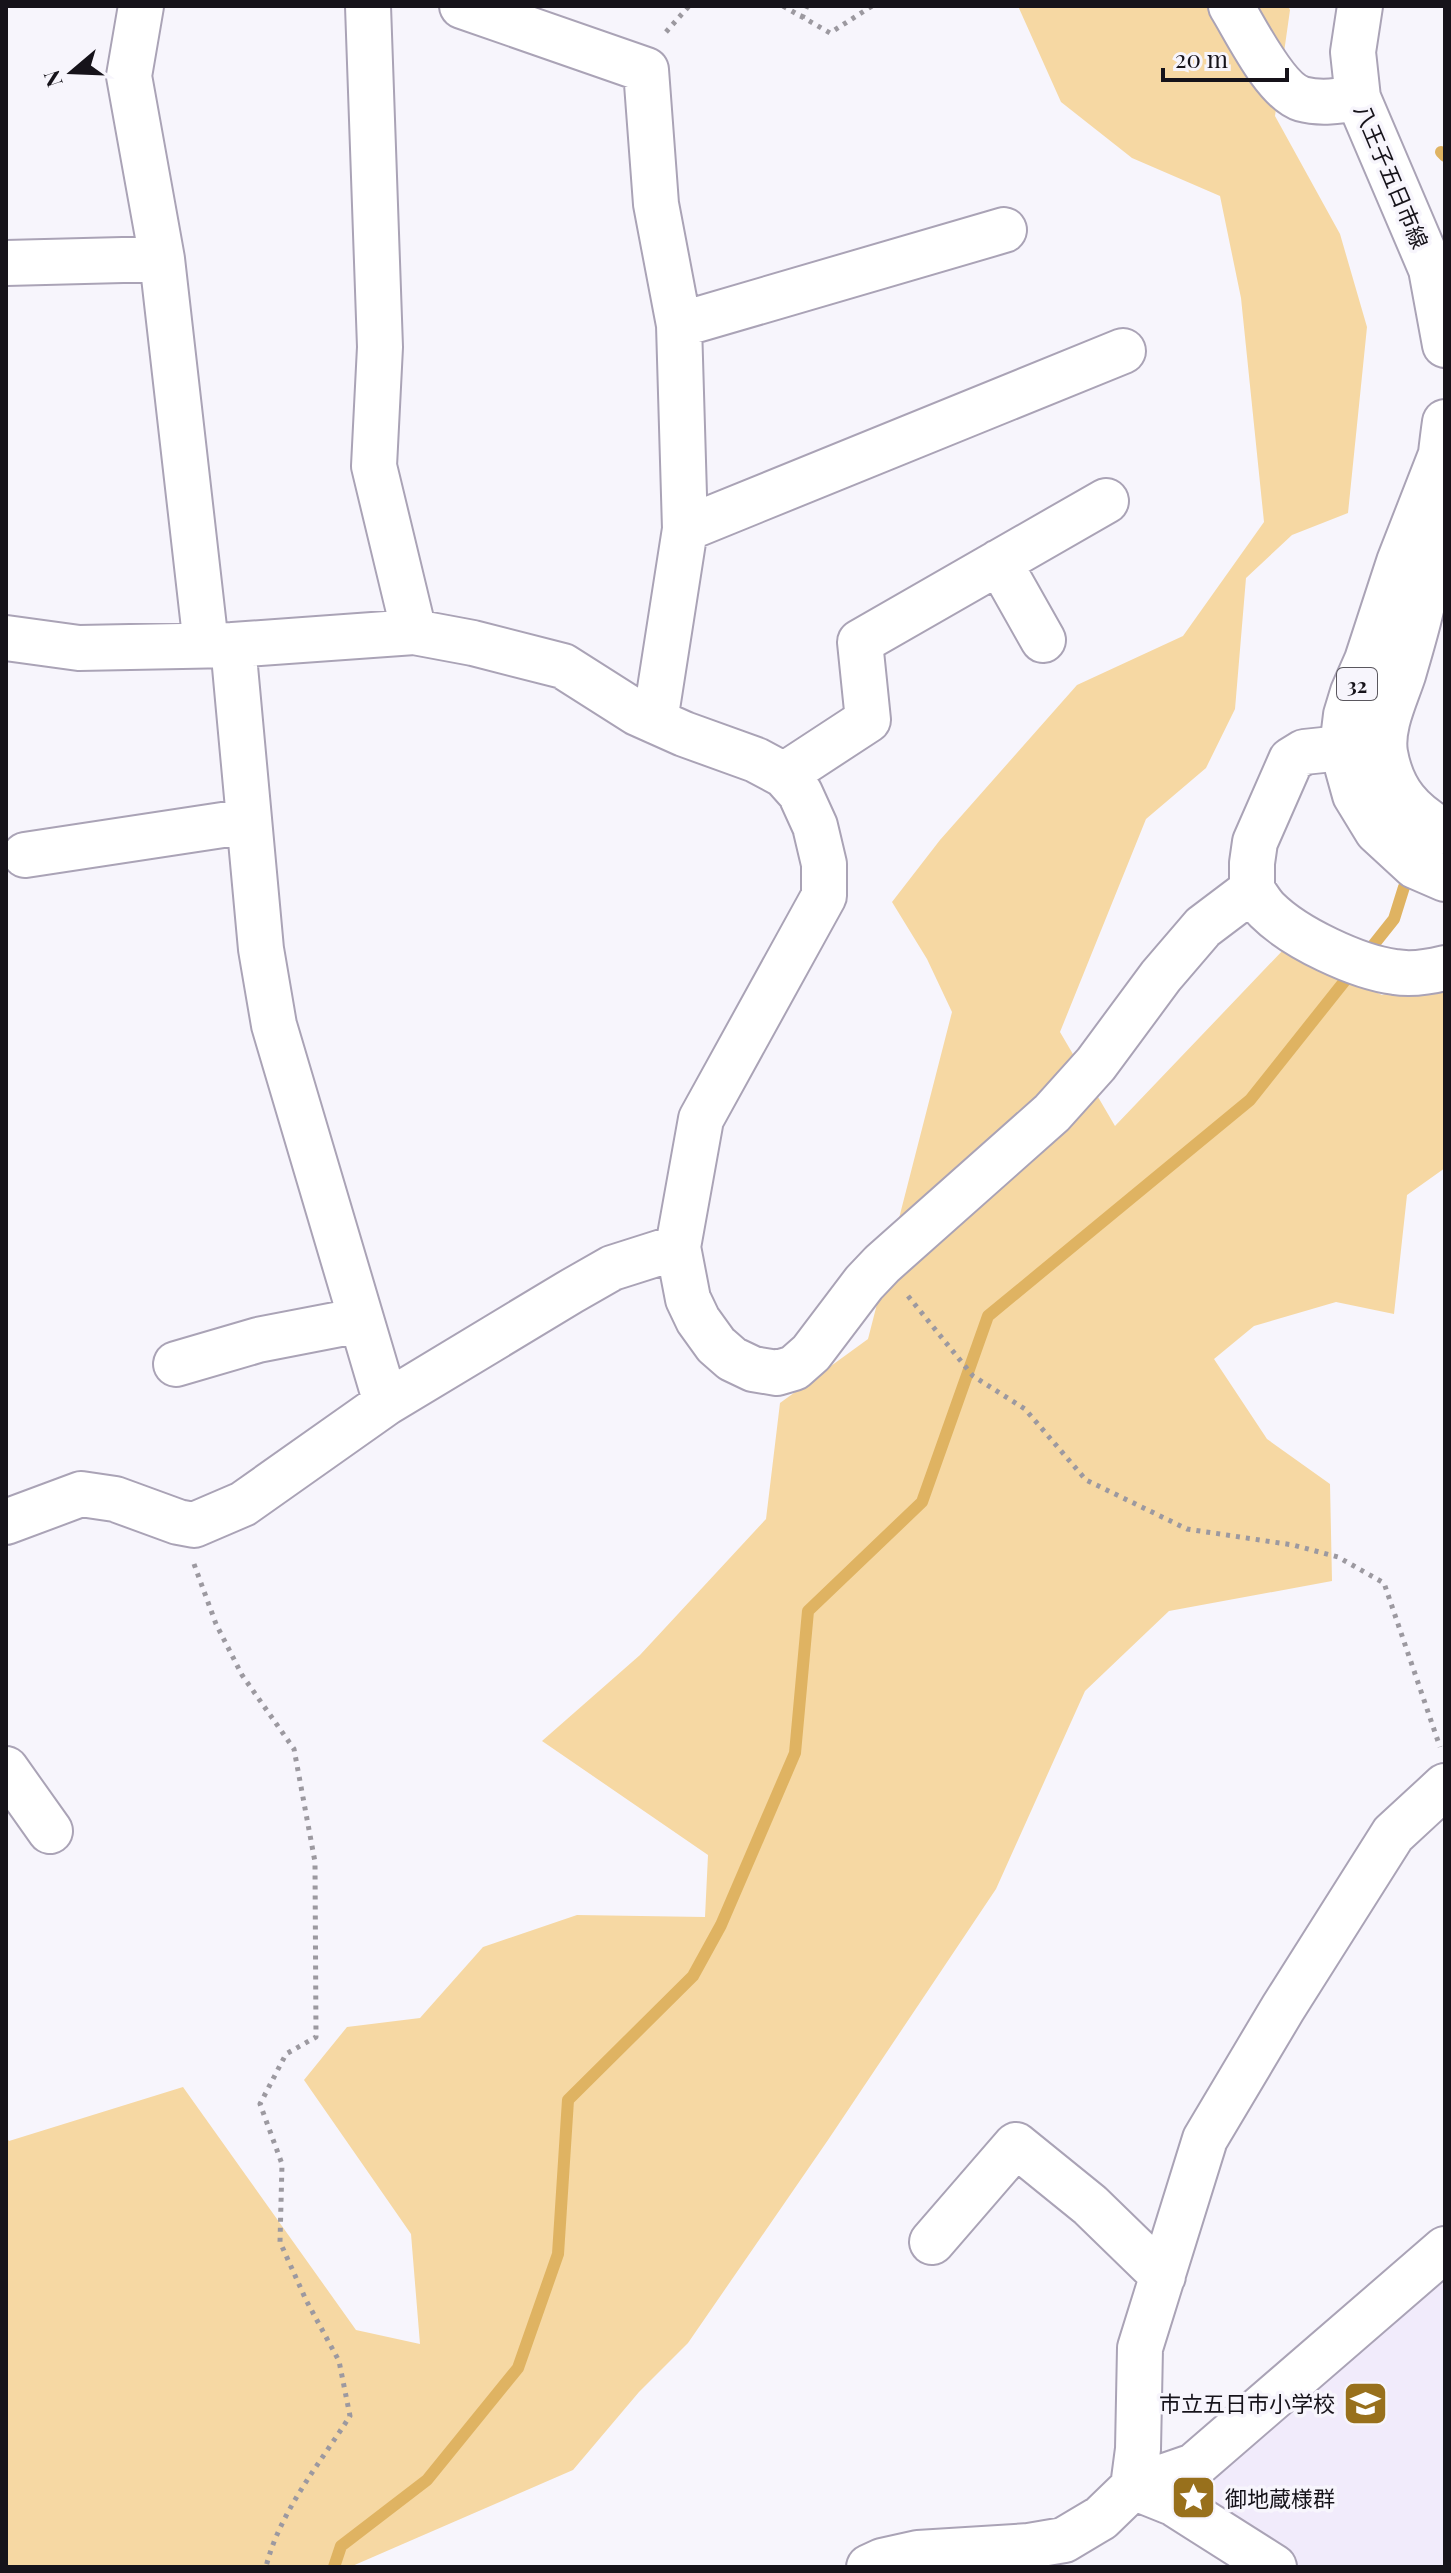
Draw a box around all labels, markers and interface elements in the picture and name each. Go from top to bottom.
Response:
north arrow [32,32,112,112]
scale bar [1163,32,1287,82]
text: 20 m [1175,42,1228,74]
text: N [35,66,69,91]
street label: 八王子五日市線 [1348,99,1436,253]
road number: 32 [1337,668,1377,700]
school or university icon: 市立五日市小学校 [1342,2379,1390,2427]
place label: 市立五日市小学校 [1159,2388,1335,2418]
place icon: 御地蔵様群 [1170,2474,1218,2522]
place label: 御地蔵様群 [1225,2483,1335,2513]

